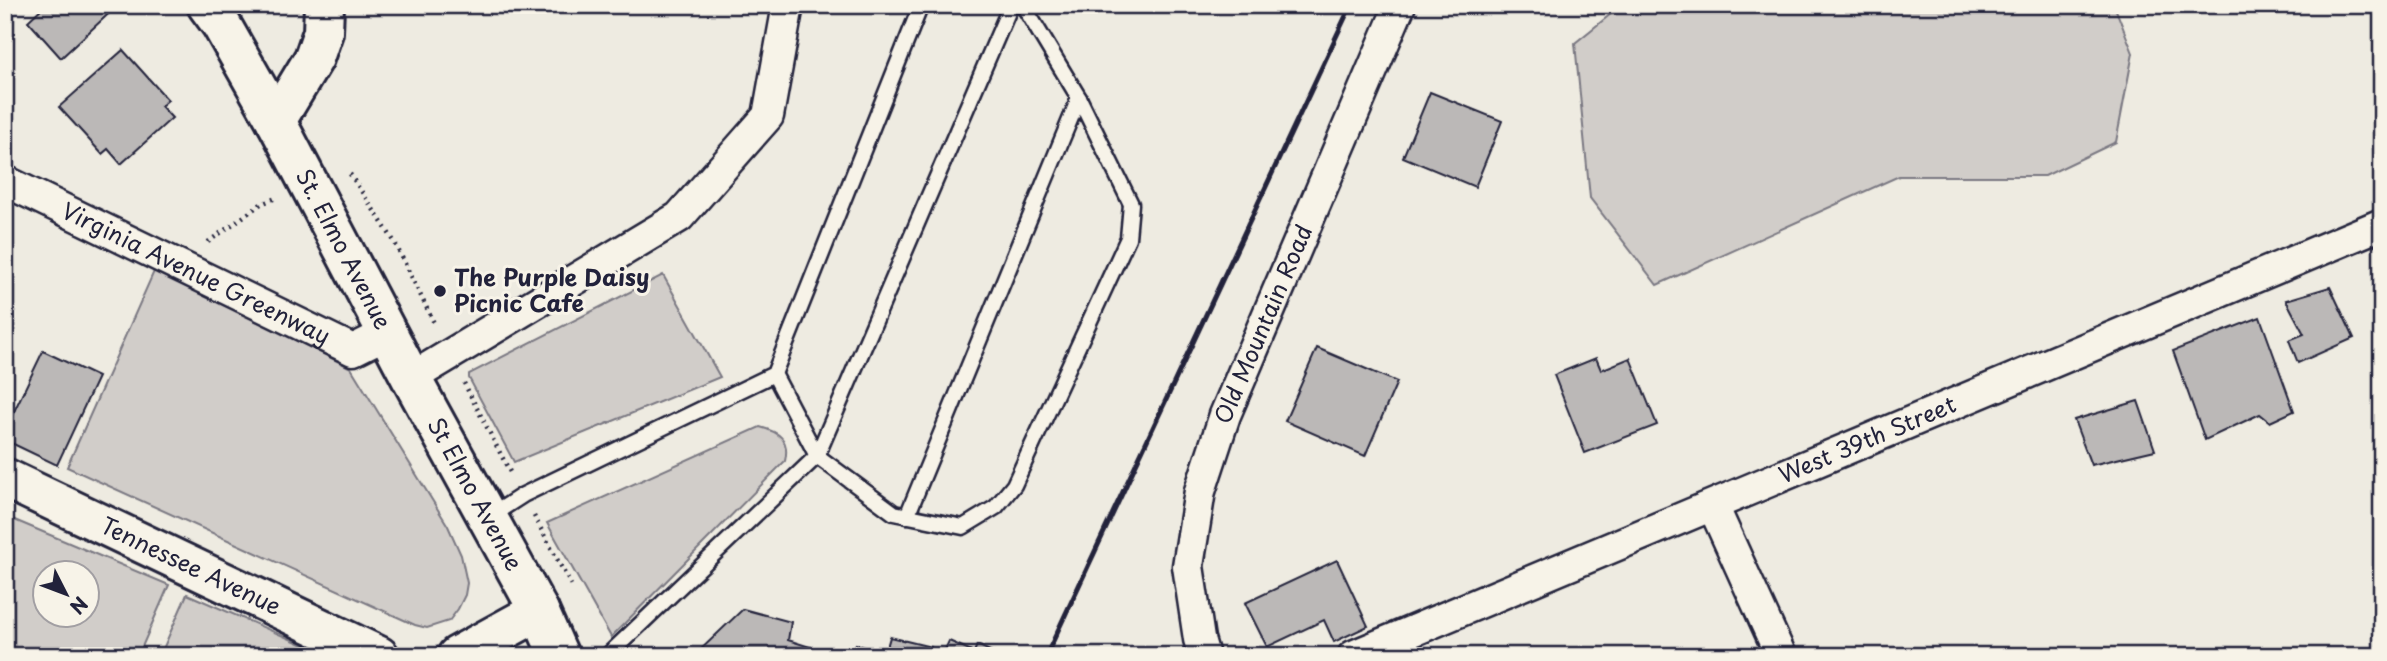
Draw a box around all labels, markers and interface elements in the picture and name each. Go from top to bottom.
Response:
street label: St. Elmo Avenue [288,162,401,335]
street label: Virginia Avenue Greenway [56,192,337,352]
street label: Old Mountain Road [1204,219,1320,429]
place label: The Purple Daisy Picnic Cafe [454,259,649,320]
marker: The Purple Daisy Picnic Cafe [432,283,448,299]
street label: West 39th Street [1773,386,1961,491]
street label: St Elmo Avenue [420,410,532,577]
street label: Tennessee Avenue [95,507,288,623]
north arrow [32,560,102,630]
text: N [64,591,95,621]

